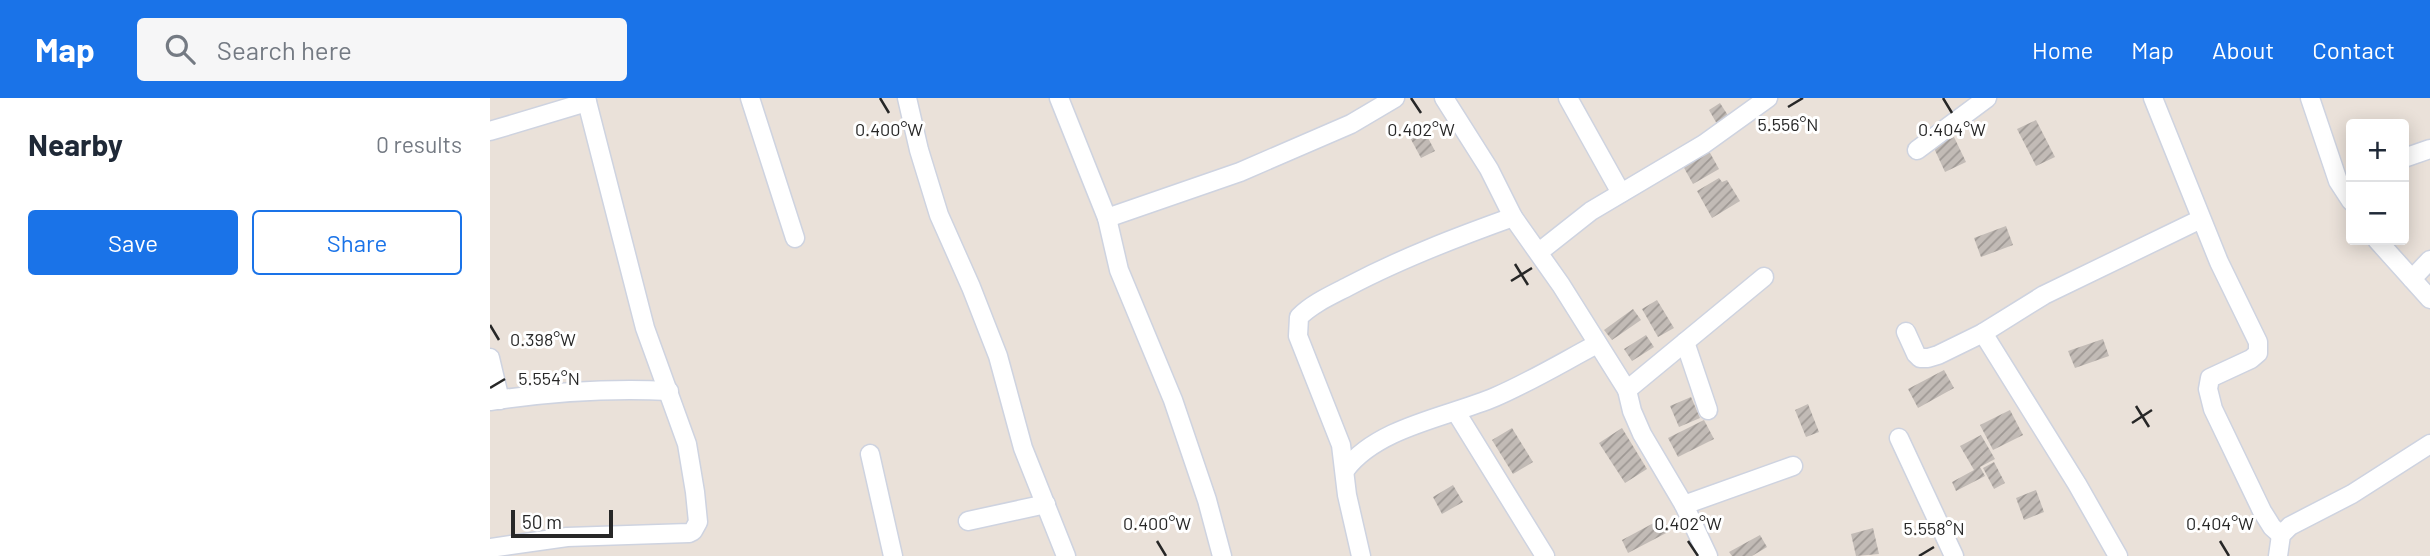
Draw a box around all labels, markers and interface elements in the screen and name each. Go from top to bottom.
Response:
search box [137,18,627,81]
text: Map [35,29,95,69]
icon: search [161,30,199,68]
text: Search here [217,34,352,65]
text: Home [2032,35,2093,64]
text: Map [2131,35,2174,64]
text: About [2212,35,2274,64]
text: Contact [2312,35,2395,64]
text: 5.556°N [1757,113,1819,135]
text: 0.400°W [855,118,923,140]
text: 0.402°W [1387,118,1455,140]
text: 0.404°W [1918,118,1986,140]
map controls [2346,119,2409,245]
button: + [2346,119,2409,182]
text: Nearby [28,126,123,162]
text: 0 results [376,130,462,158]
button: − [2346,182,2409,245]
button: Save [28,210,238,275]
button: Share [252,210,462,275]
text: 0.398°W [510,328,576,350]
text: 5.554°N [518,367,580,389]
scale bar [511,507,612,539]
text: 50 m [522,510,562,533]
text: 0.400°W [1123,512,1191,534]
text: 0.402°W [1654,512,1722,534]
text: 0.404°W [2186,512,2254,534]
text: 5.558°N [1903,517,1965,539]

